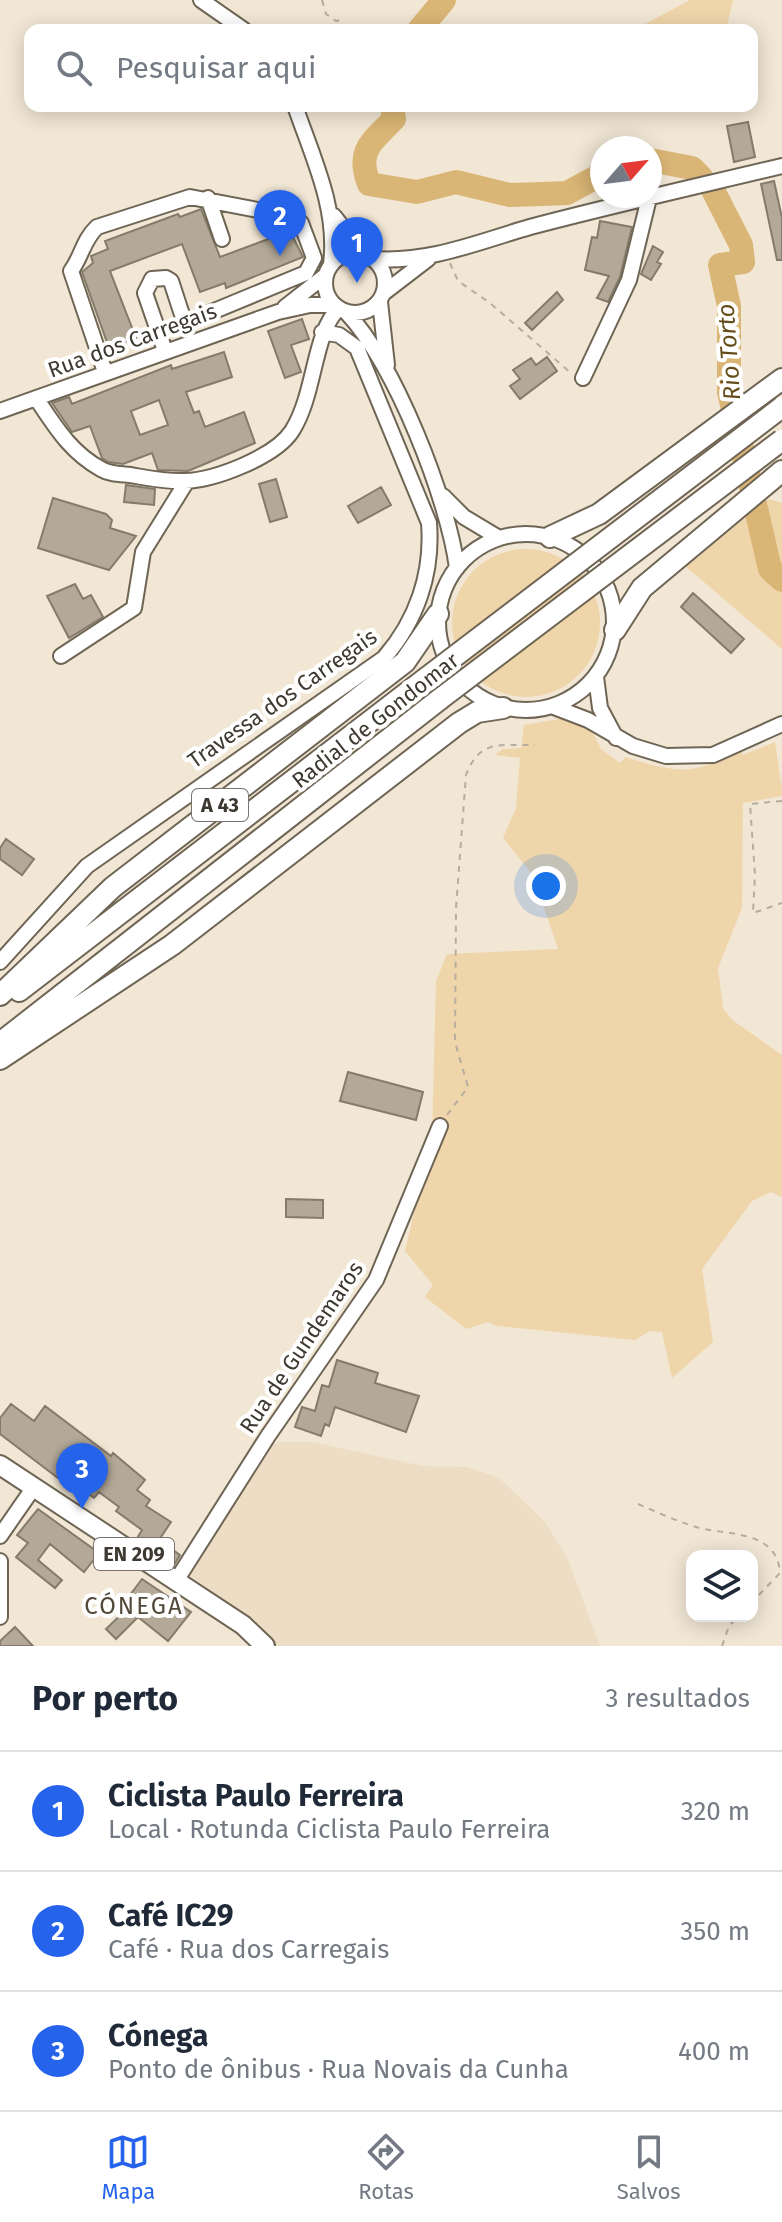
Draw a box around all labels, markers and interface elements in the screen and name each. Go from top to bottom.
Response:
search box [24,24,758,112]
icon: search [52,46,96,90]
text: Pesquisar aqui [116,50,317,86]
north arrow [590,136,662,208]
pin: 2 [254,190,306,256]
pin: 1 [331,217,383,283]
street label: Rua dos Carregais [44,297,220,384]
water label: Rio Torto [712,303,746,401]
street label: Travessa dos Carregais [183,623,382,774]
street label: Radial de Gondomar [286,647,465,794]
road number: A 43 [192,789,248,821]
your location [526,866,566,906]
street label: Rua de Gundemaros [234,1256,369,1438]
pin: 3 [56,1443,108,1509]
road number: EN 209 [94,1538,174,1570]
map controls [686,1550,758,1622]
button: layers [686,1550,758,1622]
district label: CÓNEGA [84,1591,184,1620]
text: Por perto [32,1678,178,1719]
text: 3 resultados [606,1683,750,1714]
text: Ciclista Paulo Ferreira [108,1778,404,1814]
text: 1 [52,1796,64,1827]
text: 320 m [681,1796,750,1827]
text: Local · Rotunda Ciclista Paulo Ferreira [108,1814,550,1845]
text: Café IC29 [108,1898,234,1934]
text: 2 [51,1916,65,1947]
text: 350 m [680,1916,750,1947]
text: Café · Rua dos Carregais [108,1934,389,1965]
text: Cónega [108,2018,208,2054]
text: 3 [51,2036,65,2067]
text: 400 m [678,2036,750,2067]
text: Ponto de ônibus · Rua Novais da Cunha [108,2054,569,2085]
tab: Mapa [101,2130,155,2205]
tab: Rotas [358,2130,414,2205]
tab: Salvos [617,2130,681,2205]

